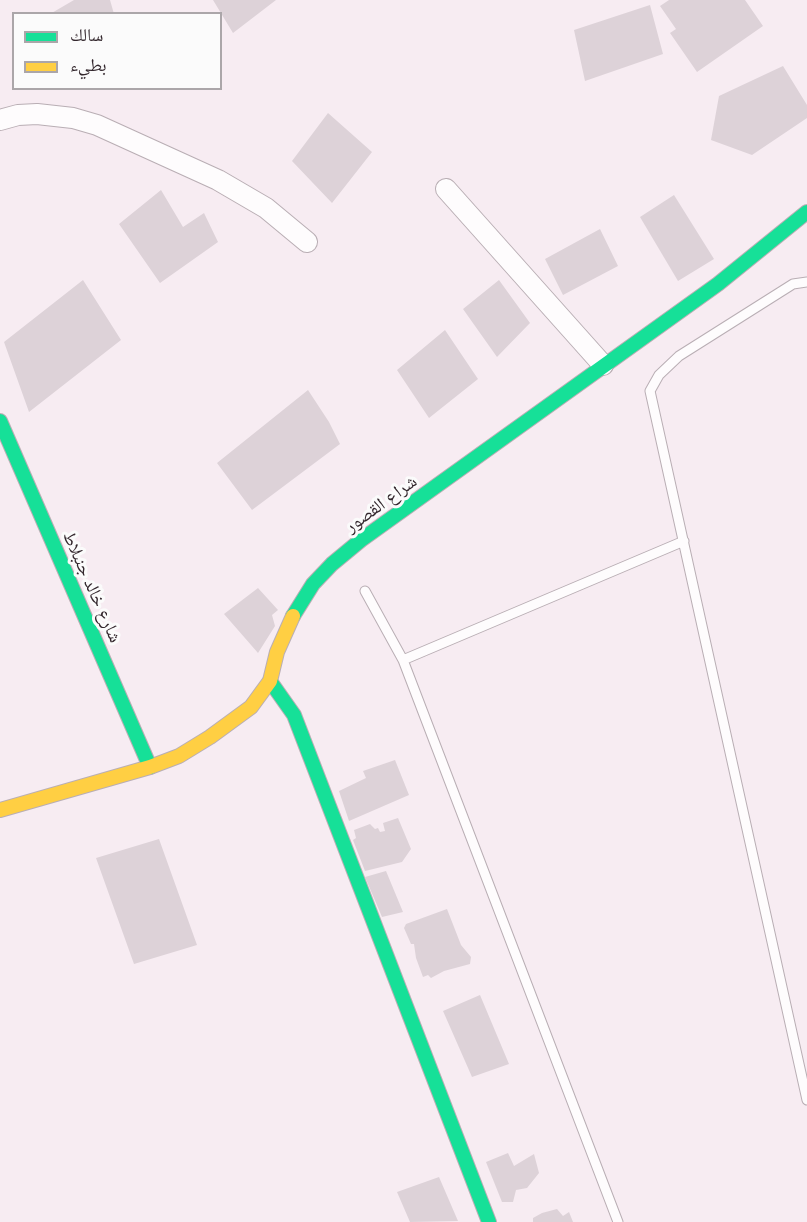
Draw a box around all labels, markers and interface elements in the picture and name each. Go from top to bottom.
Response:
legend [12,12,222,90]
text: سالك [70,24,103,45]
text: بطيء [70,54,107,75]
street label: شراع القصور [341,471,421,537]
street label: شارع خالد جنبلاط [58,528,126,646]

